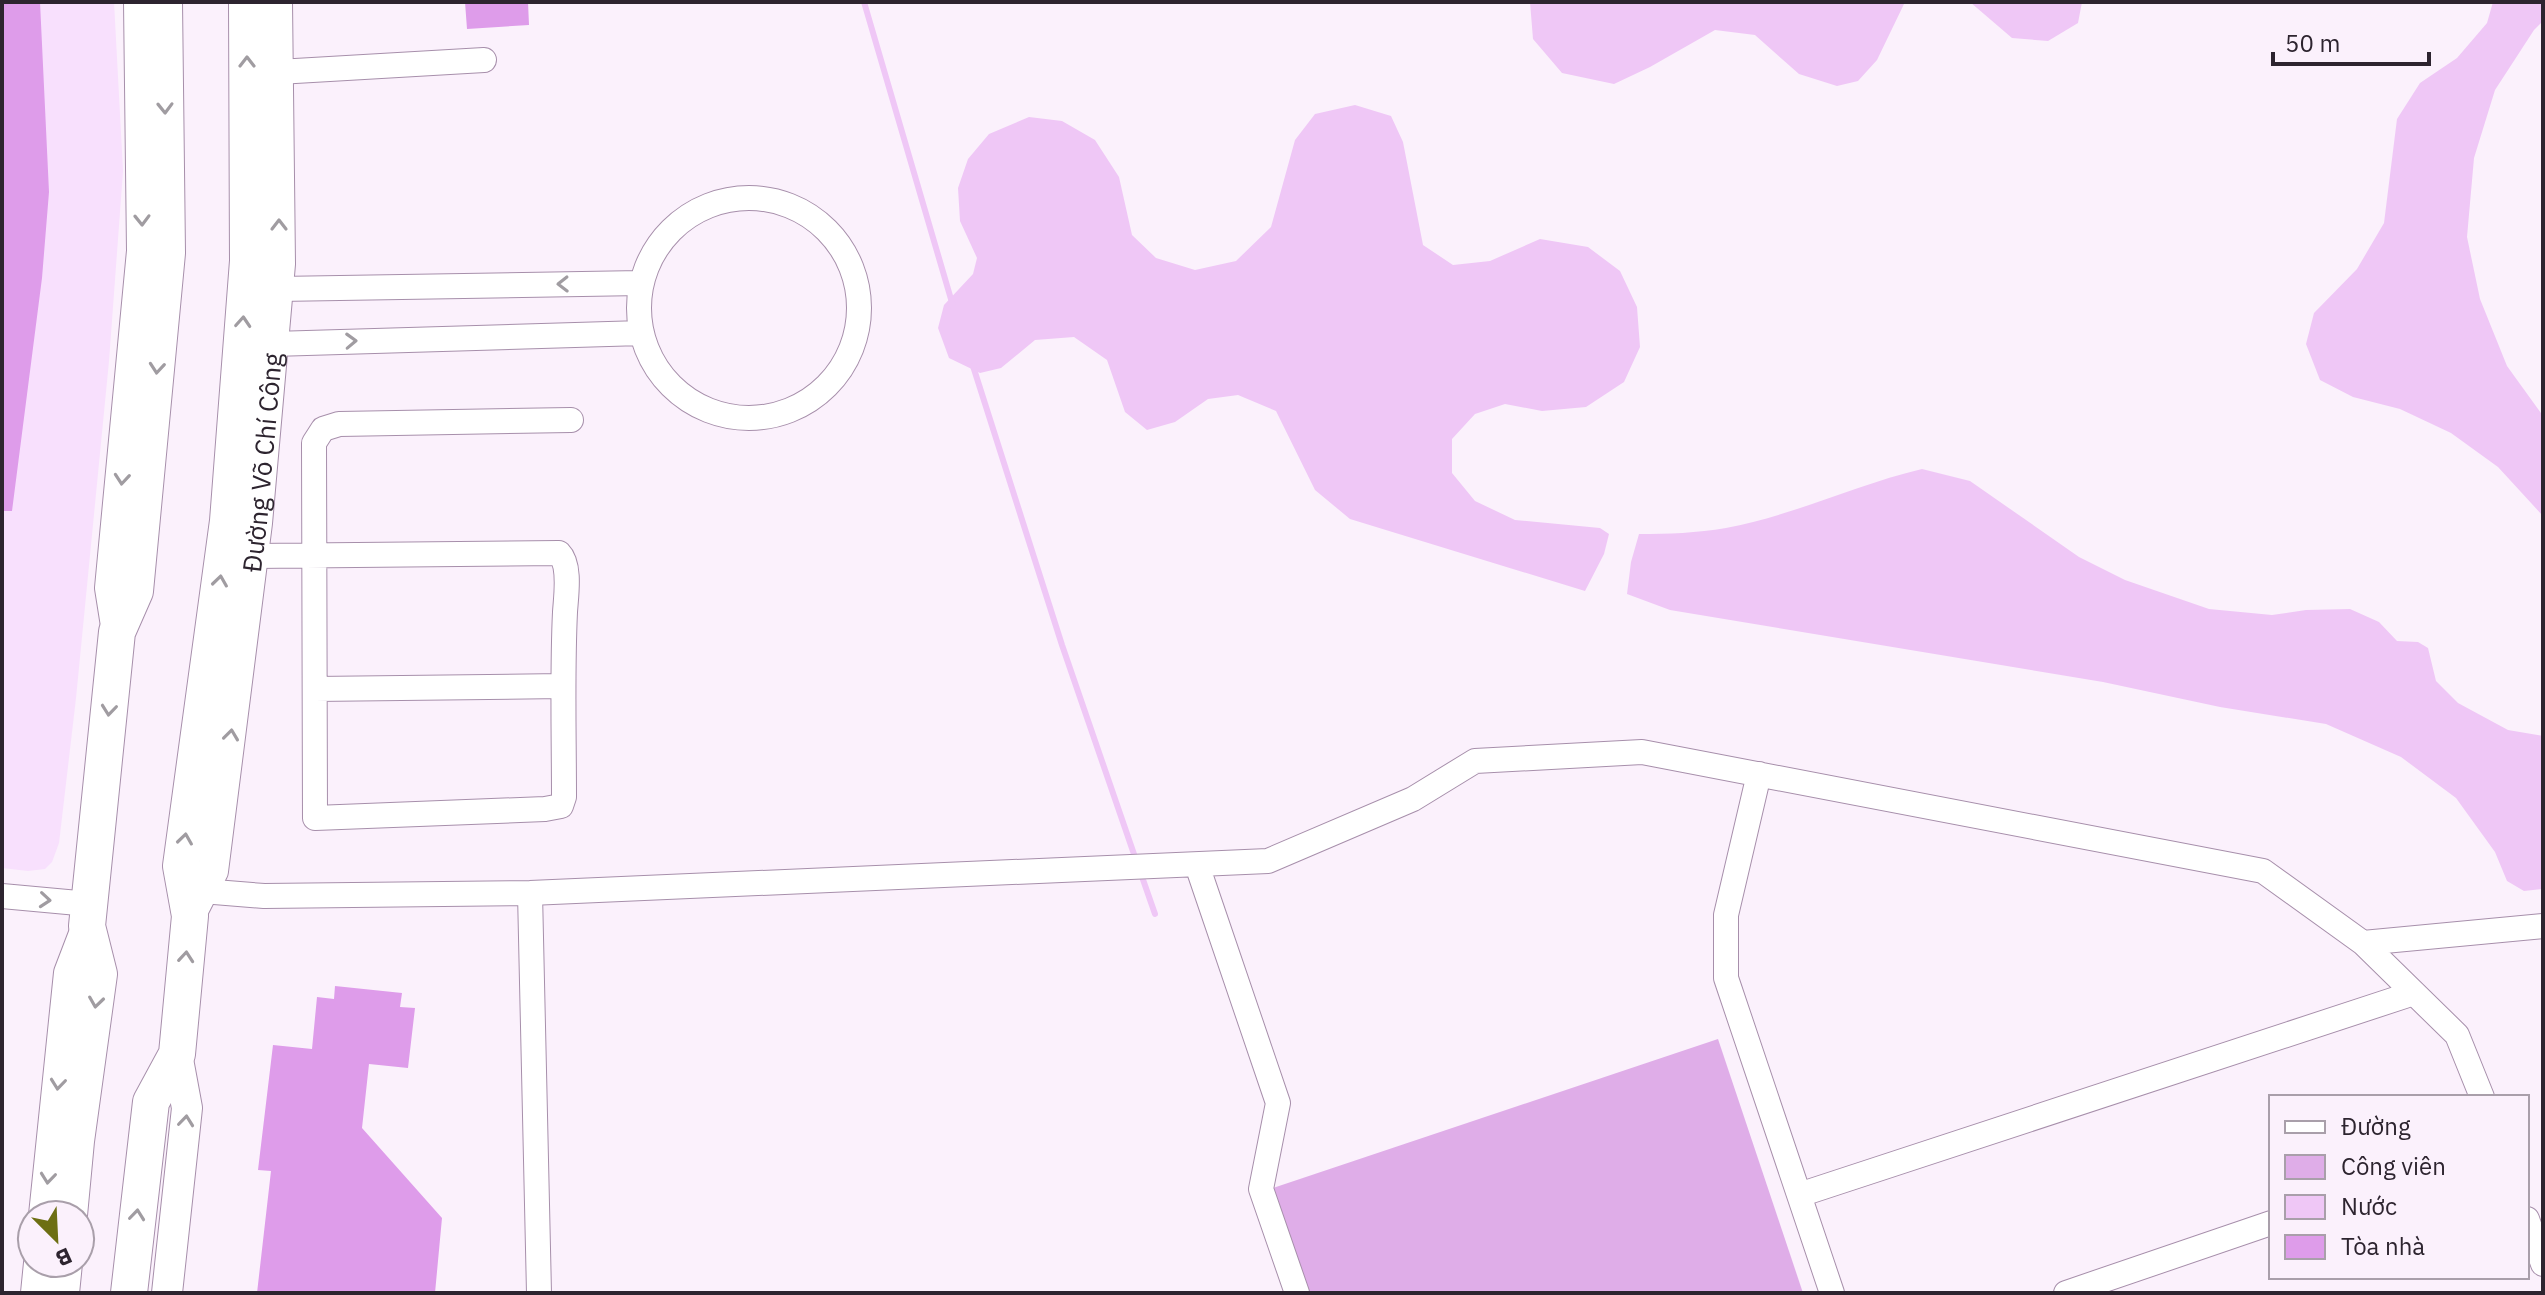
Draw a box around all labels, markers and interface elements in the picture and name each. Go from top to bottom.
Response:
scale bar [2273,16,2429,66]
text: 50 m [2285,27,2340,59]
one-way arrow [238,55,256,68]
one-way arrow [156,102,174,115]
one-way arrow [133,214,151,227]
one-way arrow [271,218,288,231]
one-way arrow [556,275,569,293]
one-way arrow [234,315,251,328]
one-way arrow [345,333,358,350]
street label: Đường Võ Chí Công [234,351,289,574]
one-way arrow [148,361,165,374]
one-way arrow [114,473,131,486]
one-way arrow [211,574,228,588]
one-way arrow [101,704,118,717]
one-way arrow [223,728,240,741]
one-way arrow [176,832,193,845]
one-way arrow [39,891,52,908]
one-way arrow [177,950,194,963]
one-way arrow [87,996,104,1009]
one-way arrow [49,1078,66,1091]
legend [2269,1095,2529,1279]
text: Đường [2341,1110,2411,1142]
one-way arrow [177,1114,194,1127]
text: Công viên [2341,1150,2446,1182]
one-way arrow [40,1172,57,1185]
text: Nước [2341,1190,2397,1222]
north arrow [16,1199,96,1279]
one-way arrow [129,1209,146,1222]
text: Tòa nhà [2341,1230,2425,1262]
text: B [52,1241,77,1274]

